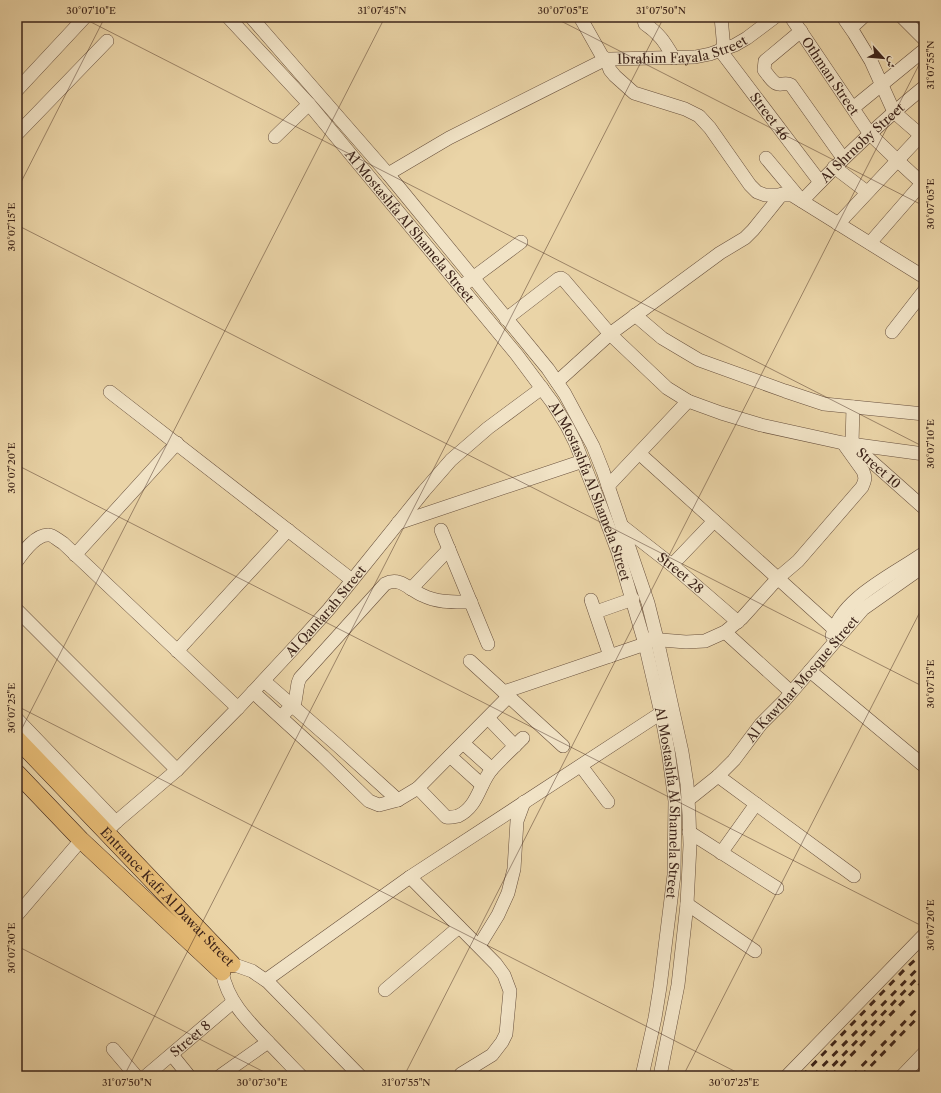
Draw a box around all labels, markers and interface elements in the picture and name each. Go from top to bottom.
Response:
text: 30°07'10"E [66,4,116,17]
text: 31°07'45"N [357,4,407,17]
text: 30°07'05"E [538,4,589,17]
text: 31°07'50"N [636,4,686,17]
street label: Ibrahim Fayala Street [617,32,750,67]
street label: Othman Street [799,34,863,118]
north arrow [863,38,903,78]
text: 31°07'55"N [924,40,937,90]
text: ش [883,54,901,71]
street label: Street 46 [747,89,793,143]
street label: Al Shrnoby Street [816,99,908,186]
street label: Al Mostashfa Al Shamela Street [341,146,478,306]
text: 30°07'05"E [924,178,937,229]
text: 30°07'15"E [5,202,18,251]
street label: Al Mostashfa Al Shamela Street [545,398,634,583]
text: 30°07'10"E [924,419,937,469]
text: 30°07'20"E [5,442,18,494]
street label: Street 10 [853,444,904,492]
street label: Street 28 [654,549,707,597]
street label: Al Qantarah Street [281,562,369,661]
street label: Al Kawthar Mosque Street [742,612,862,746]
text: 30°07'15"E [924,659,937,708]
text: 30°07'25"E [5,683,18,733]
street label: Al Mostashfa Al Shamela Street [652,704,683,900]
street label: Entrance Kafr Al Dawar Street [97,824,238,970]
text: 30°07'20"E [924,899,937,951]
text: 30°07'30"E [5,922,18,974]
street label: Street 8 [167,1017,214,1060]
text: 31°07'50"N [102,1076,152,1089]
text: 30°07'30"E [236,1076,288,1089]
text: 31°07'55"N [381,1076,431,1089]
text: 30°07'25"E [709,1076,759,1089]

